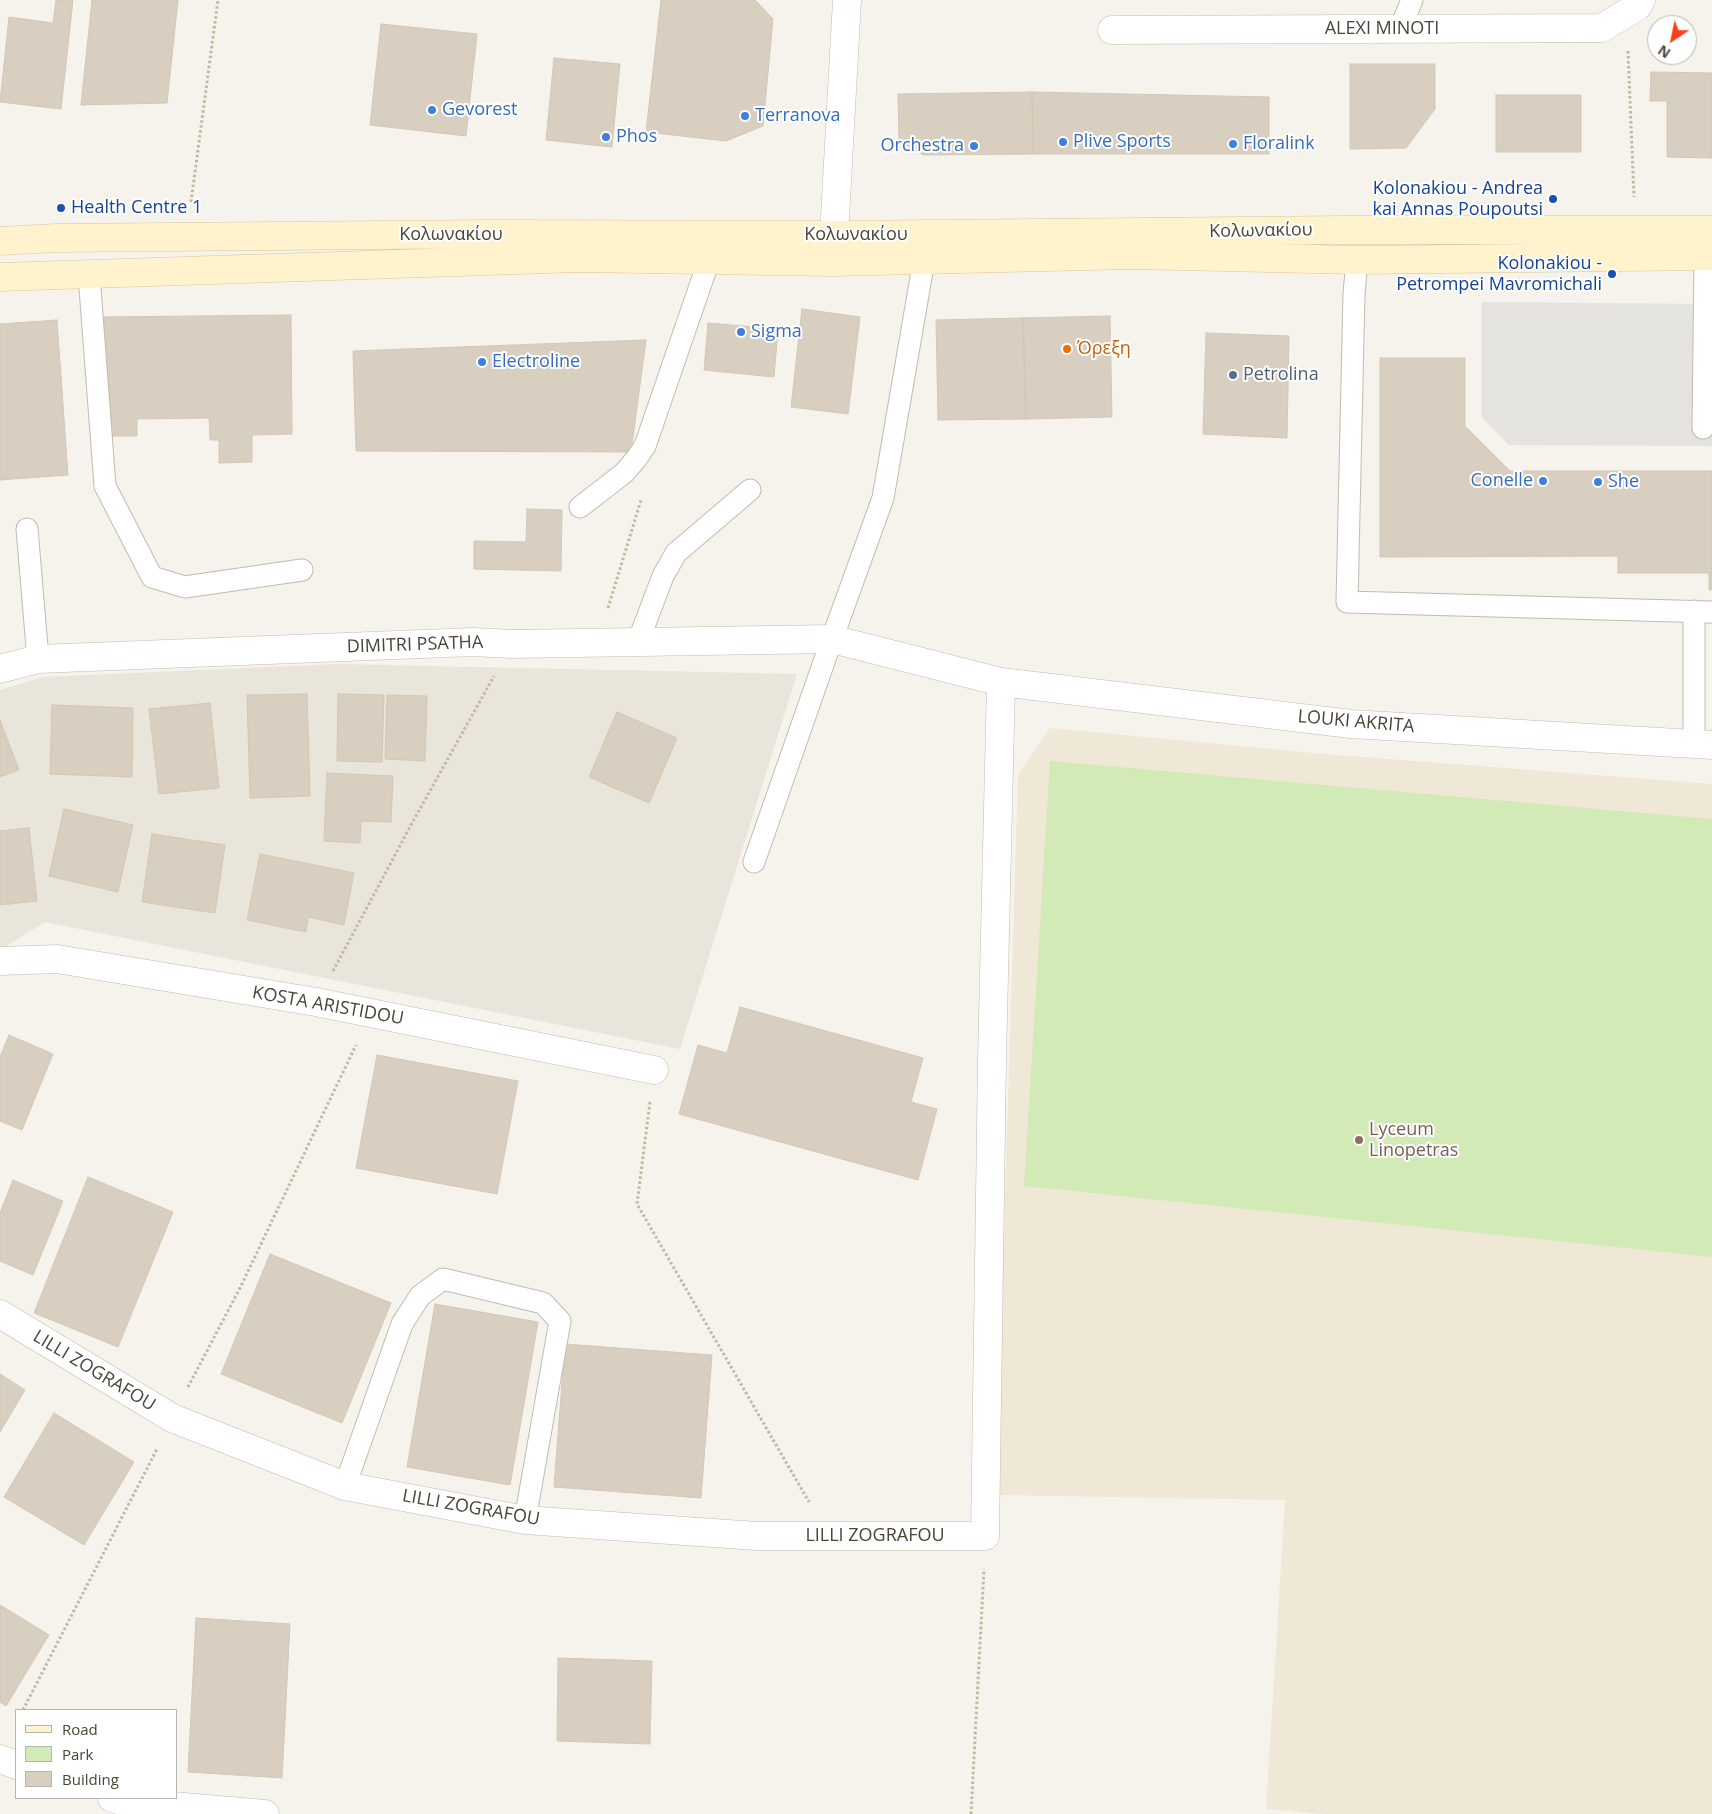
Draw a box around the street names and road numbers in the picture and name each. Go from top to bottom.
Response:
street label: ALEXI MINOTI [1325,18,1439,40]
street label: Κολωνακίου [1209,219,1313,243]
street label: Κολωνακίου [399,224,503,246]
street label: Κολωνακίου [804,224,908,246]
street label: DIMITRI PSATHA [346,632,484,658]
street label: LOUKI AKRITA [1297,706,1415,738]
street label: KOSTA ARISTIDOU [251,982,405,1030]
street label: LILLI ZOGRAFOU [29,1326,159,1416]
street label: LILLI ZOGRAFOU [401,1485,541,1531]
street label: LILLI ZOGRAFOU [805,1525,945,1547]

